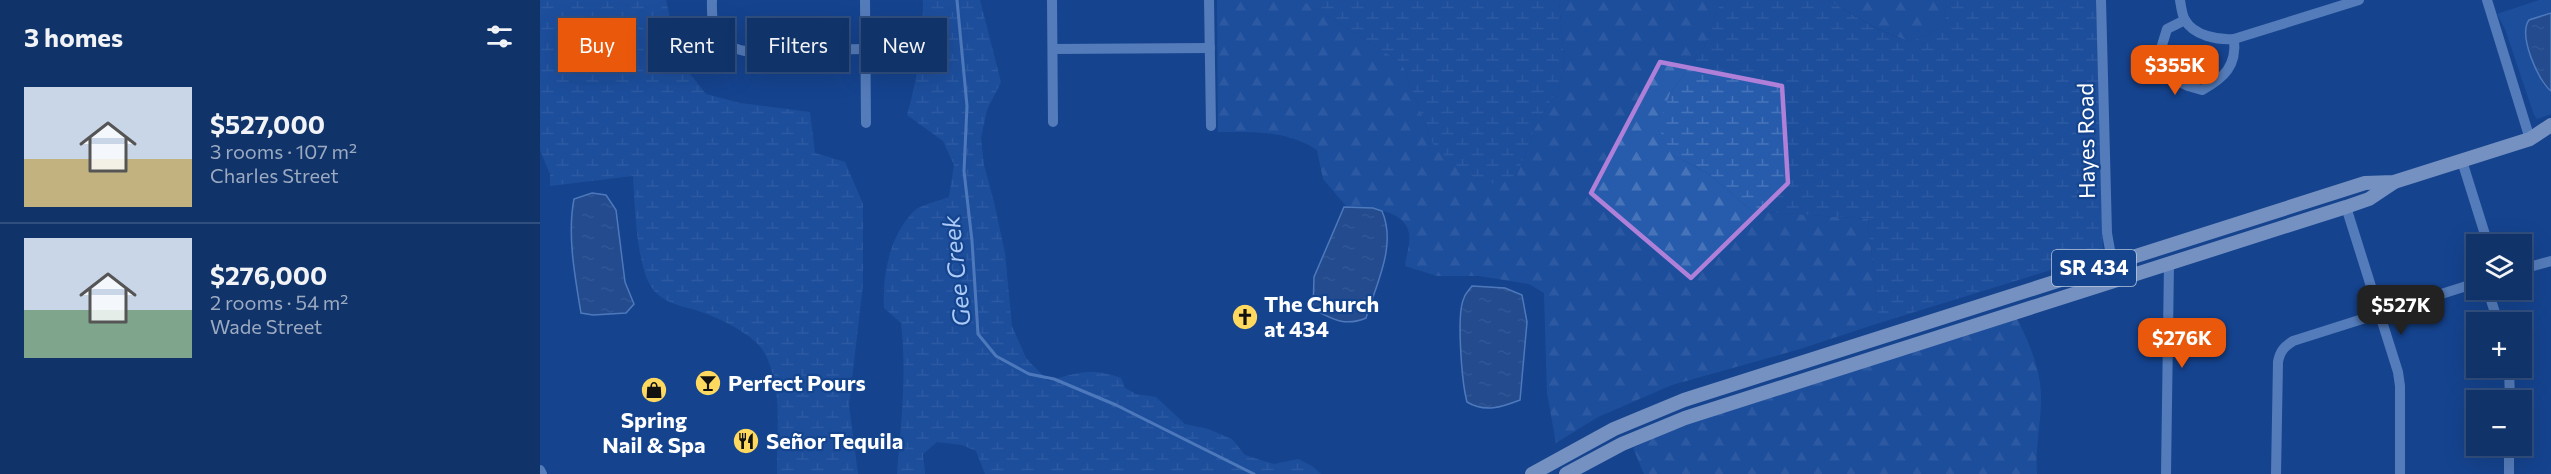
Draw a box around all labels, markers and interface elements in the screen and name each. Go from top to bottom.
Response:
chip: Buy [558,18,636,72]
chip: Rent [648,18,735,72]
chip: Filters [747,18,849,72]
chip: New [861,18,947,72]
icon: filters [483,20,516,53]
text: 3 homes [24,21,123,52]
pin: $355K [2133,45,2217,96]
text: $355K [2145,52,2205,76]
street label: Hayes Road [2071,83,2100,199]
text: $527,000 [210,108,325,139]
icon: home [72,111,144,183]
text: 3 rooms · 107 m² [210,139,357,163]
text: Charles Street [210,163,339,187]
water label: Gee Creek [935,213,976,328]
map controls [2466,234,2532,456]
button: layers [2466,234,2532,300]
road number: SR 434 [2052,250,2136,286]
text: $276,000 [210,259,327,290]
icon: home [72,262,144,334]
pin: $527K [2359,285,2443,336]
text: 2 rooms · 54 m² [210,290,348,314]
place label: The Church at 434 [1264,290,1379,342]
text: $527K [2371,292,2431,316]
church icon: The Church at 434 [1230,302,1260,332]
button: + [2466,312,2532,378]
text: Wade Street [210,314,322,338]
pin: $276K [2140,318,2224,369]
text: $276K [2152,325,2212,349]
bar icon: Perfect Pours [693,368,723,398]
place label: Perfect Pours [728,369,866,396]
shop icon: Spring Nail & Spa [639,375,669,405]
button: − [2466,390,2532,456]
place label: Spring Nail & Spa [602,406,706,458]
restaurant icon: Señor Tequila [731,426,761,456]
place label: Señor Tequila [766,427,903,454]

